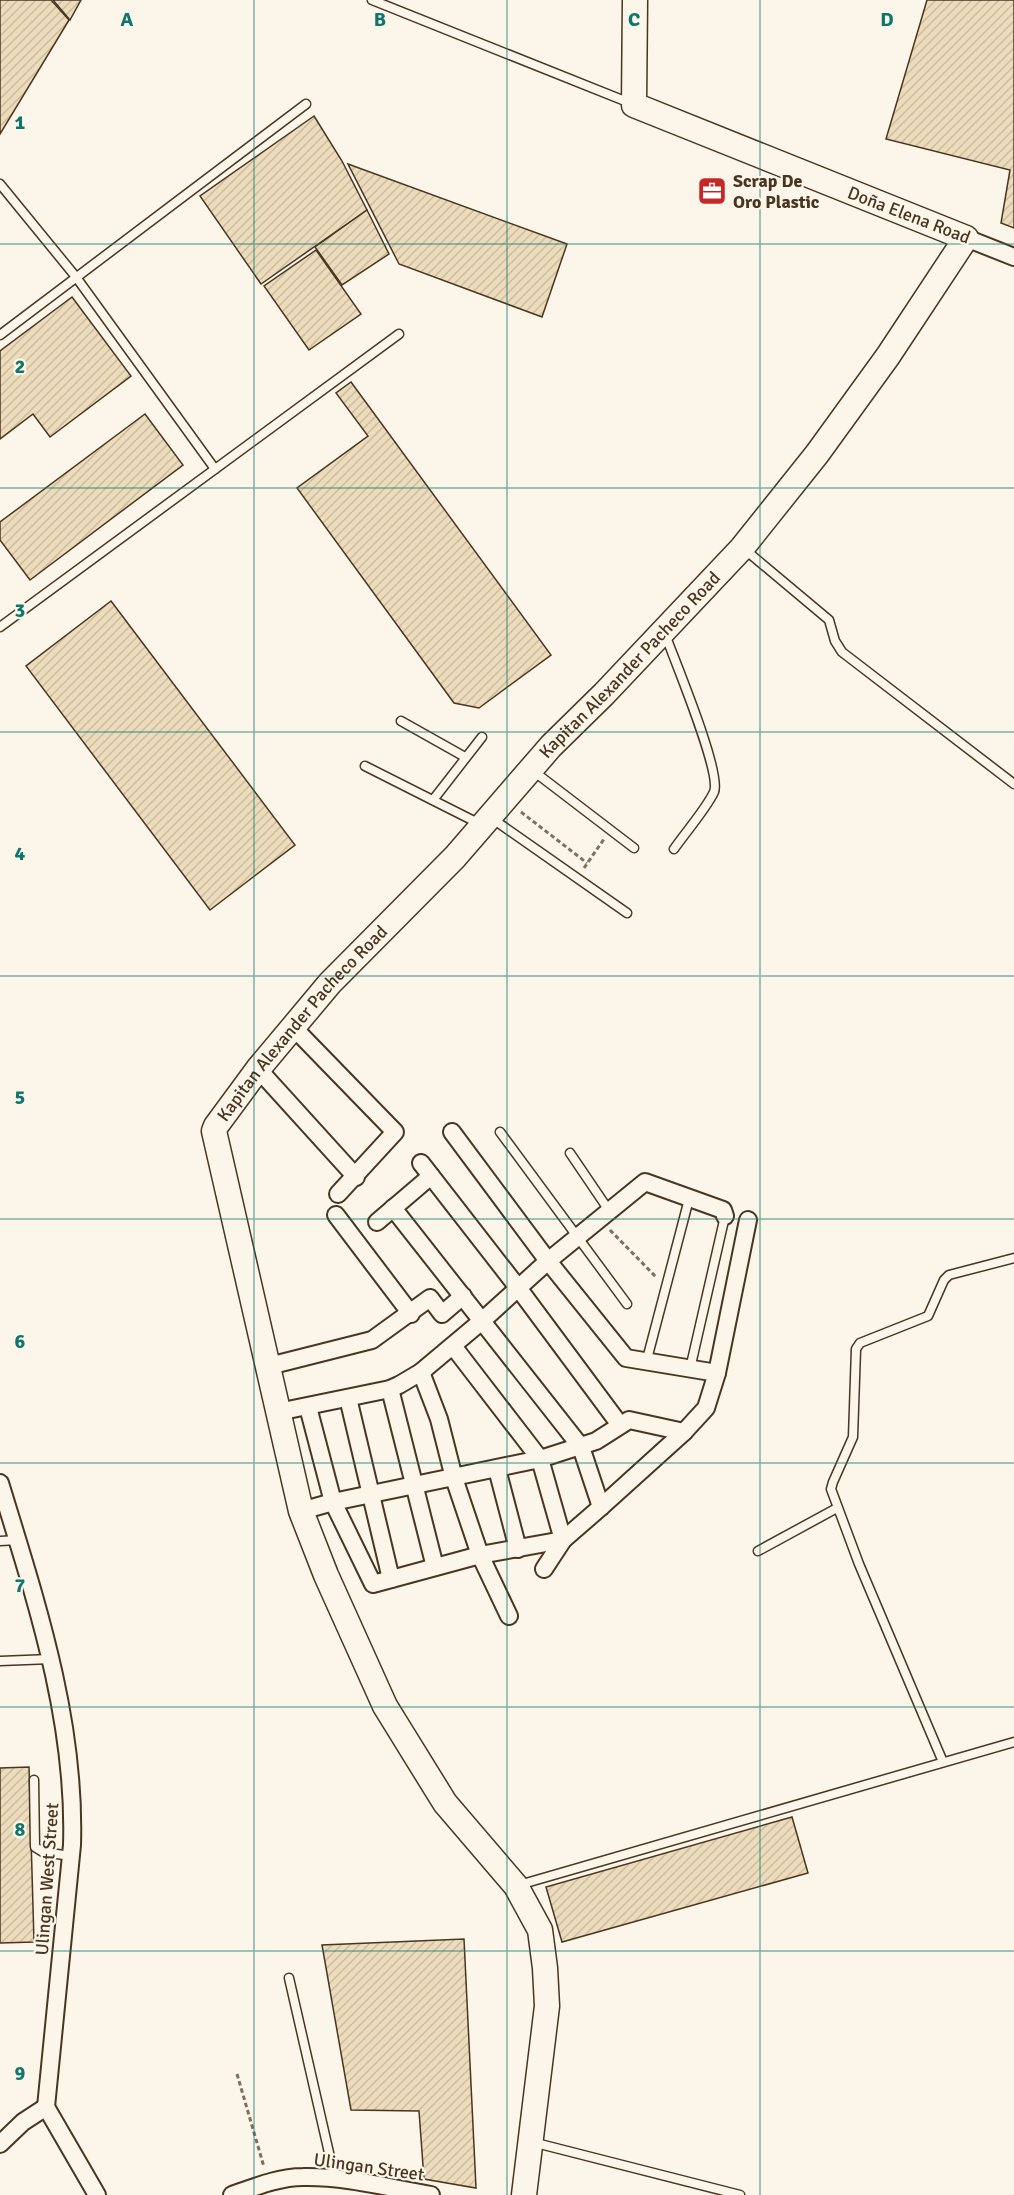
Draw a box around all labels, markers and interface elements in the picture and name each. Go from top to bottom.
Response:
text: A [121,7,134,32]
text: B [374,7,386,32]
text: C [628,7,640,32]
text: D [880,7,894,32]
text: 1 [15,110,26,135]
place label: Scrap De Oro Plastic [733,170,820,213]
office icon: Scrap De Oro Plastic [696,175,728,207]
street label: Doña Elena Road [845,181,973,249]
text: 2 [15,354,25,379]
street label: Kapitan Alexander Pacheco Road [534,567,725,763]
text: 3 [15,598,25,623]
text: 4 [15,841,26,866]
street label: Kapitan Alexander Pacheco Road [212,921,392,1126]
text: 5 [15,1085,25,1110]
text: 6 [15,1329,26,1354]
text: 7 [15,1573,26,1598]
street label: Ulingan West Street [31,1802,63,1956]
text: 8 [15,1817,26,1842]
text: 9 [15,2061,26,2086]
street label: Ulingan Street [312,2148,426,2186]

